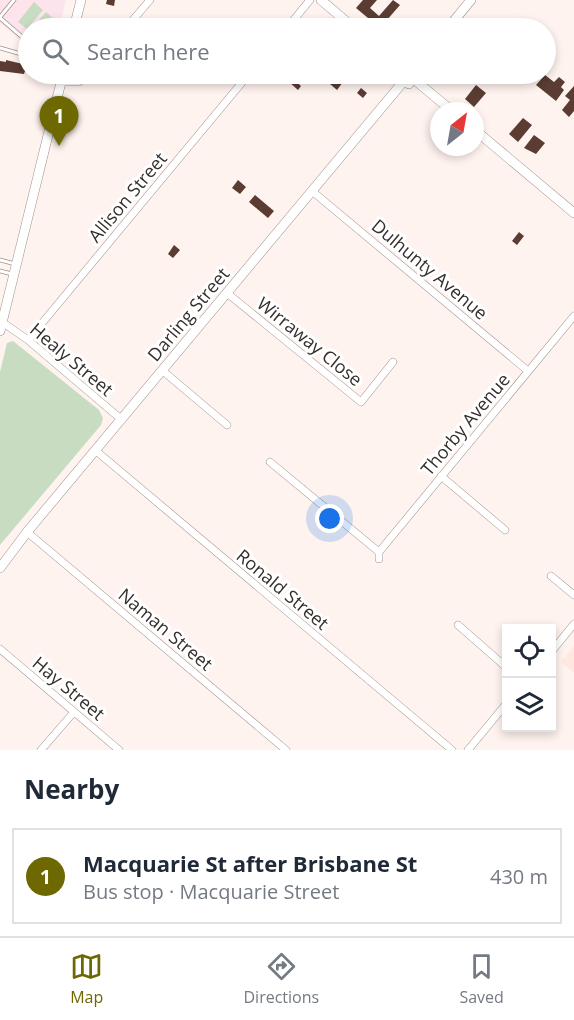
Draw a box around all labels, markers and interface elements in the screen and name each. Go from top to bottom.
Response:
search box [18,18,556,84]
icon: search [39,35,72,68]
text: Search here [87,36,210,66]
pin: 1 [40,96,78,146]
north arrow [430,102,484,156]
street label: Allison Street [82,147,172,247]
street label: Dulhunty Avenue [367,213,493,325]
street label: Darling Street [142,262,234,366]
street label: Wirraway Close [252,291,368,391]
street label: Healy Street [25,317,119,401]
street label: Thorby Avenue [415,368,515,480]
your location [315,504,344,533]
street label: Ronald Street [232,543,334,635]
street label: Naman Street [114,582,218,676]
map controls [502,624,556,732]
button: locate [502,624,556,678]
street label: Hay Street [28,651,110,725]
button: layers [502,678,556,732]
text: Nearby [24,771,119,807]
text: Macquarie St after Brisbane St [83,848,417,878]
text: 1 [40,863,51,890]
text: 430 m [490,863,548,890]
text: Bus stop · Macquarie Street [83,878,339,905]
tab: Map [70,950,103,1008]
tab: Directions [244,950,319,1008]
tab: Saved [459,950,504,1008]

